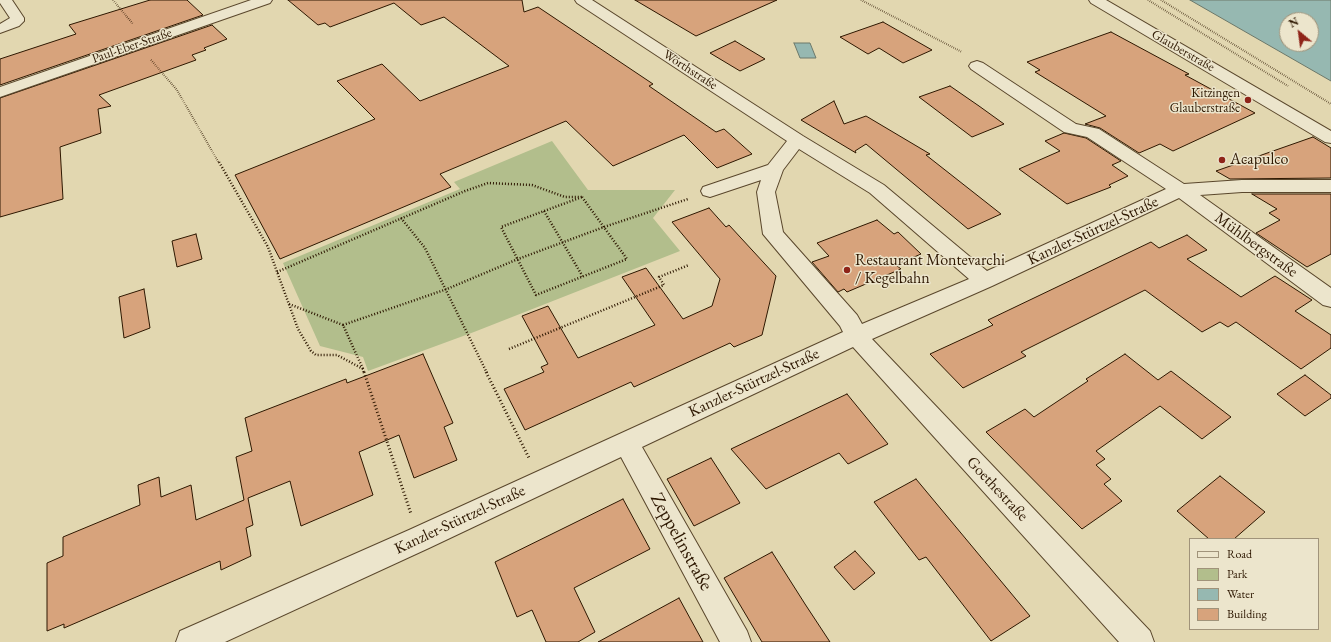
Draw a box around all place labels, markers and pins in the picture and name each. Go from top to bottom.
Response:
place label: Kitzingen Glauberstraße [1170,85,1240,116]
marker: Kitzingen Glauberstraße [1243,95,1253,105]
place label: Acapulco [1230,150,1288,170]
marker: Acapulco [1217,155,1227,165]
place label: Restaurant Montevarchi / Kegelbahn [855,251,1005,289]
marker: Restaurant Montevarchi / Kegelbahn [842,265,852,275]

